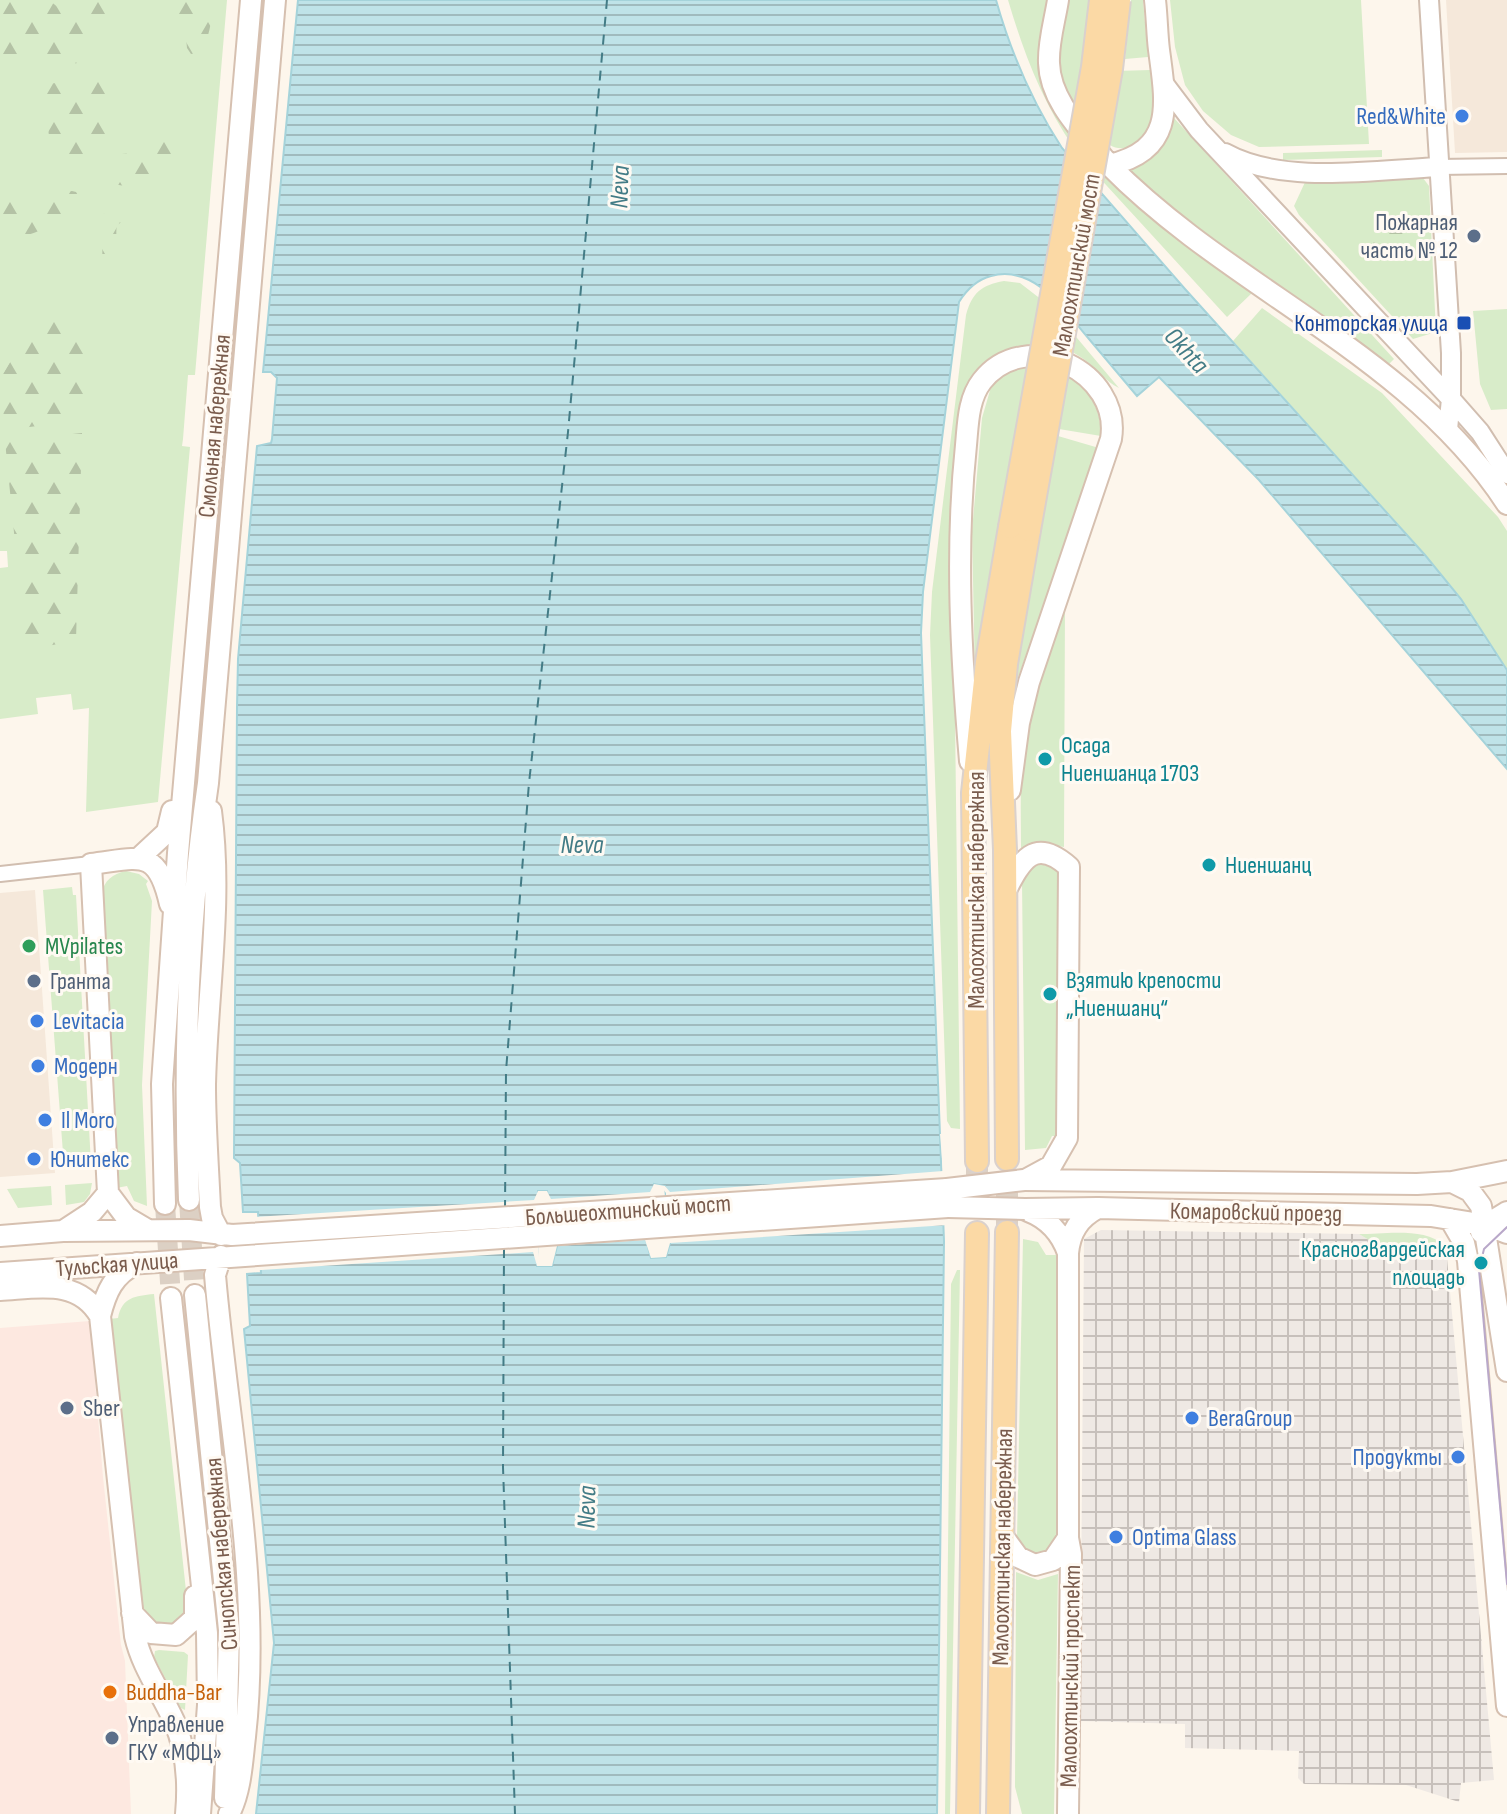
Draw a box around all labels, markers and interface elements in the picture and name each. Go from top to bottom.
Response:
place label: Red&White [1356,102,1446,131]
marker: Red&White [1453,107,1471,125]
water label: Neva [604,165,637,209]
street label: Малоохтинский мост [1046,171,1107,359]
place label: Пожарная часть № 12 [1361,208,1458,265]
marker: Пожарная часть № 12 [1465,227,1483,245]
place label: Конторская улица [1294,309,1448,338]
marker: Конторская улица [1455,314,1473,332]
water label: Okhta [1157,322,1215,381]
street label: Смольная набережная [192,333,237,519]
place label: Осада Ниеншанца 1703 [1061,731,1199,788]
marker: Осада Ниеншанца 1703 [1036,750,1054,768]
street label: Малоохтинская набережная [962,771,991,1009]
water label: Neva [560,830,604,861]
place label: Ниеншанц [1225,851,1312,880]
marker: Ниеншанц [1200,856,1218,874]
place label: MVpilates [45,932,123,961]
marker: MVpilates [20,937,38,955]
place label: Взятию крепости „Ниеншанц“ [1066,966,1221,1023]
place label: Гранта [50,967,111,996]
marker: Гранта [25,972,43,990]
marker: Взятию крепости „Ниеншанц“ [1041,985,1059,1003]
place label: Levitacia [53,1007,125,1036]
marker: Levitacia [28,1012,46,1030]
place label: Модерн [54,1052,118,1081]
marker: Модерн [29,1057,47,1075]
place label: Il Moro [61,1106,115,1135]
marker: Il Moro [36,1111,54,1129]
place label: Юнитекс [50,1145,130,1174]
marker: Юнитекс [25,1150,43,1168]
street label: Большеохтинский мост [524,1189,732,1232]
street label: Комаровский проезд [1170,1196,1342,1229]
place label: Красногвардейская площадь [1301,1235,1465,1292]
street label: Тульская улица [55,1246,179,1283]
marker: Красногвардейская площадь [1472,1254,1490,1272]
place label: Sber [83,1394,120,1423]
marker: Sber [58,1399,76,1417]
place label: BeraGroup [1208,1404,1293,1433]
marker: BeraGroup [1183,1409,1201,1427]
street label: Малоохтинская набережная [986,1428,1019,1666]
place label: Продукты [1353,1443,1442,1472]
marker: Продукты [1449,1448,1467,1466]
street label: Синопская набережная [199,1457,244,1651]
water label: Neva [572,1485,603,1529]
place label: Optima Glass [1132,1523,1237,1552]
marker: Optima Glass [1107,1528,1125,1546]
street label: Малоохтинский проспект [1054,1564,1087,1788]
place label: Buddha-Bar [126,1678,222,1707]
marker: Buddha-Bar [101,1683,119,1701]
place label: Управление ГКУ «МФЦ» [128,1710,224,1767]
marker: Управление ГКУ «МФЦ» [103,1729,121,1747]

